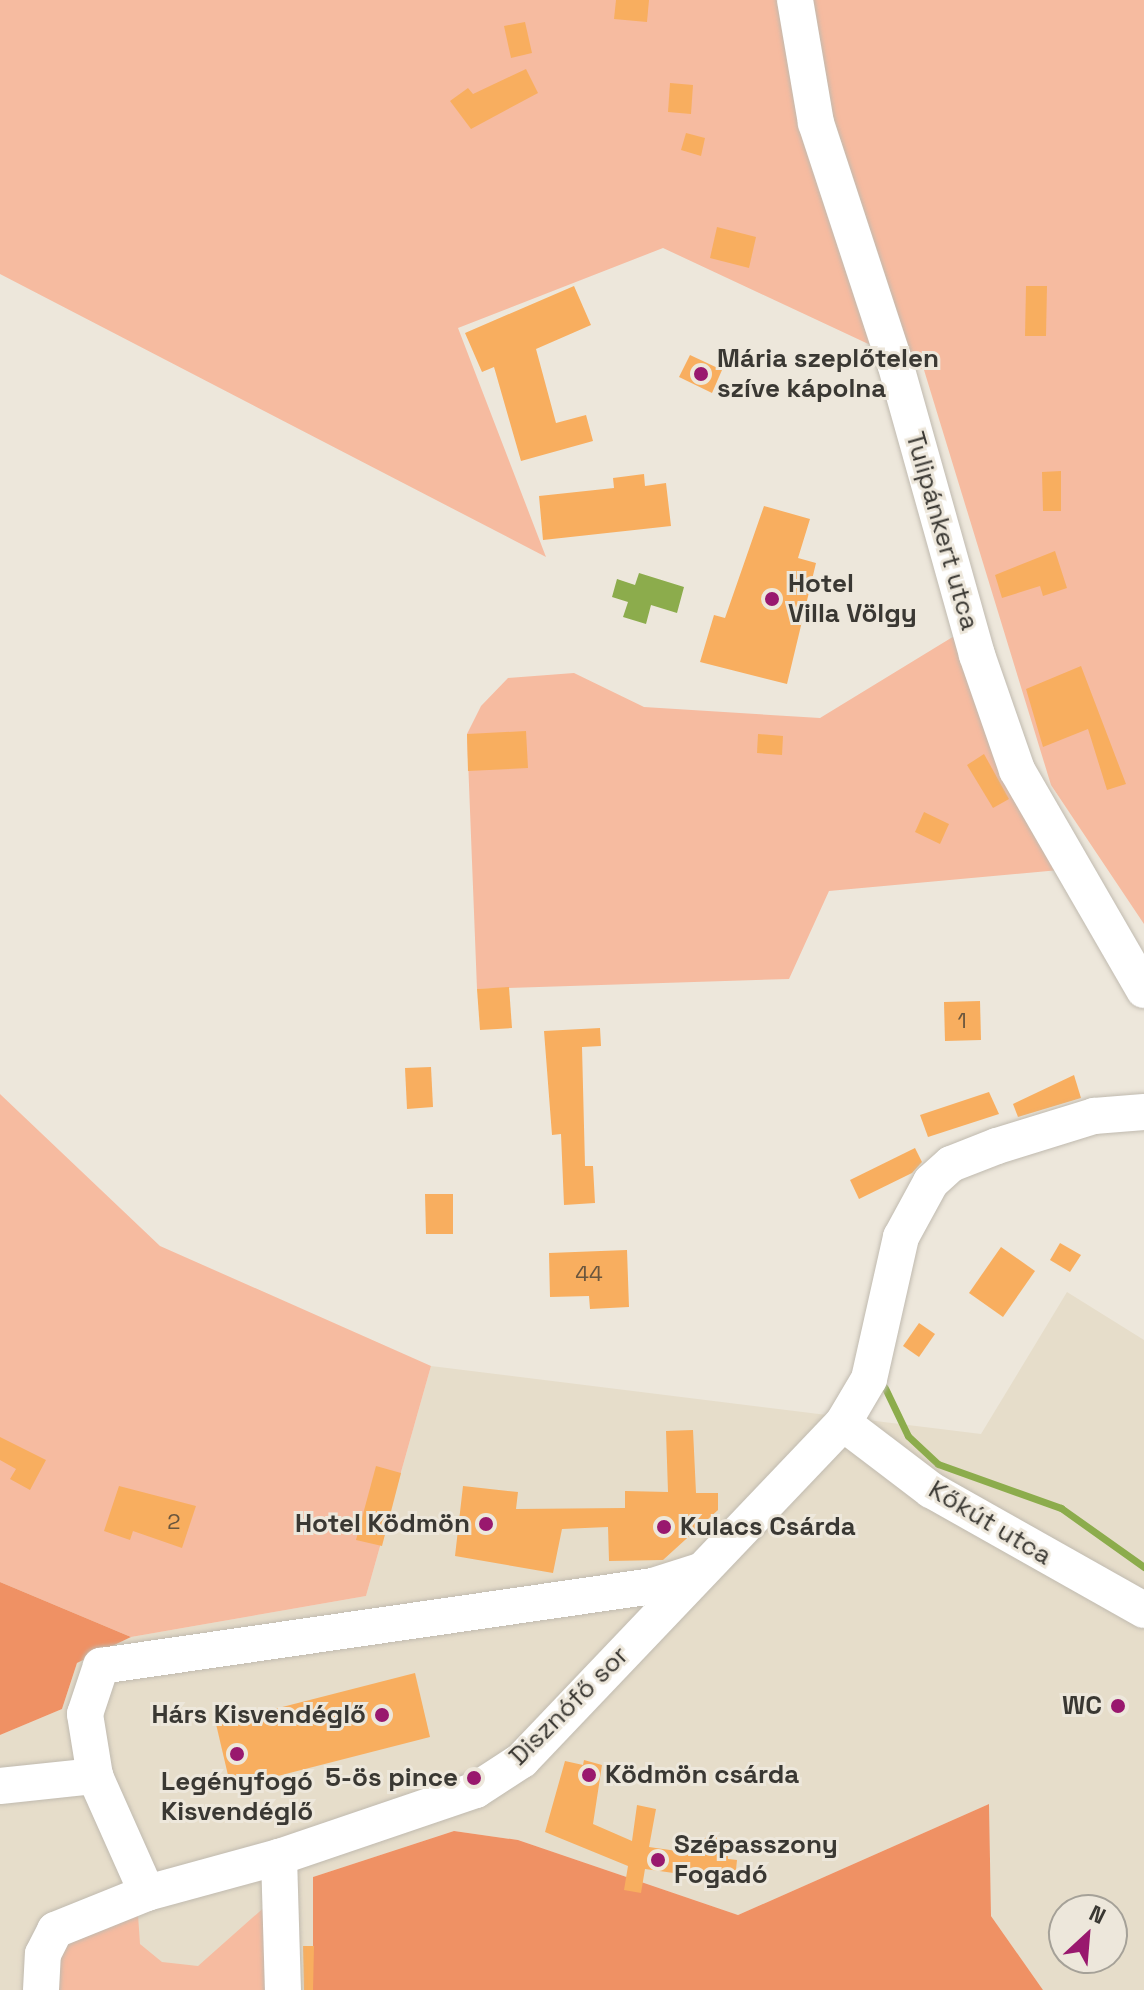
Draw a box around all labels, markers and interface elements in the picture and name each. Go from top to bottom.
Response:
place label: Mária szeplőtelen szíve kápolna [717,343,939,404]
marker: Mária szeplőtelen szíve kápolna [692,365,710,383]
street label: Tulipánkert utca [899,428,985,634]
place label: Hotel Villa Völgy [788,568,917,630]
marker: Hotel Villa Völgy [763,590,781,608]
house number: 1 [957,1008,967,1034]
house number: 44 [575,1261,603,1287]
street label: Kőkút utca [923,1474,1057,1572]
place label: Hotel Ködmön [295,1508,470,1540]
house number: 2 [167,1509,181,1535]
place label: Kulacs Csárda [680,1511,856,1543]
marker: Hotel Ködmön [477,1515,495,1533]
marker: Kulacs Csárda [655,1518,673,1536]
street label: Disznófő sor [503,1640,635,1772]
place label: WC [1062,1690,1102,1722]
marker: WC [1109,1697,1127,1715]
place label: Hárs Kisvendéglő [152,1699,366,1731]
marker: Hárs Kisvendéglő [373,1706,391,1724]
marker: Legényfogó Kisvendéglő [228,1745,246,1763]
place label: Ködmön csárda [605,1759,799,1791]
place label: 5-ös pince [325,1762,458,1794]
place label: Legényfogó Kisvendéglő [161,1766,313,1828]
marker: Ködmön csárda [580,1766,598,1784]
marker: 5-ös pince [465,1769,483,1787]
place label: Szépasszony Fogadó [674,1829,838,1890]
marker: Szépasszony Fogadó [649,1851,667,1869]
north arrow [1048,1894,1128,1974]
text: N [1085,1898,1110,1930]

